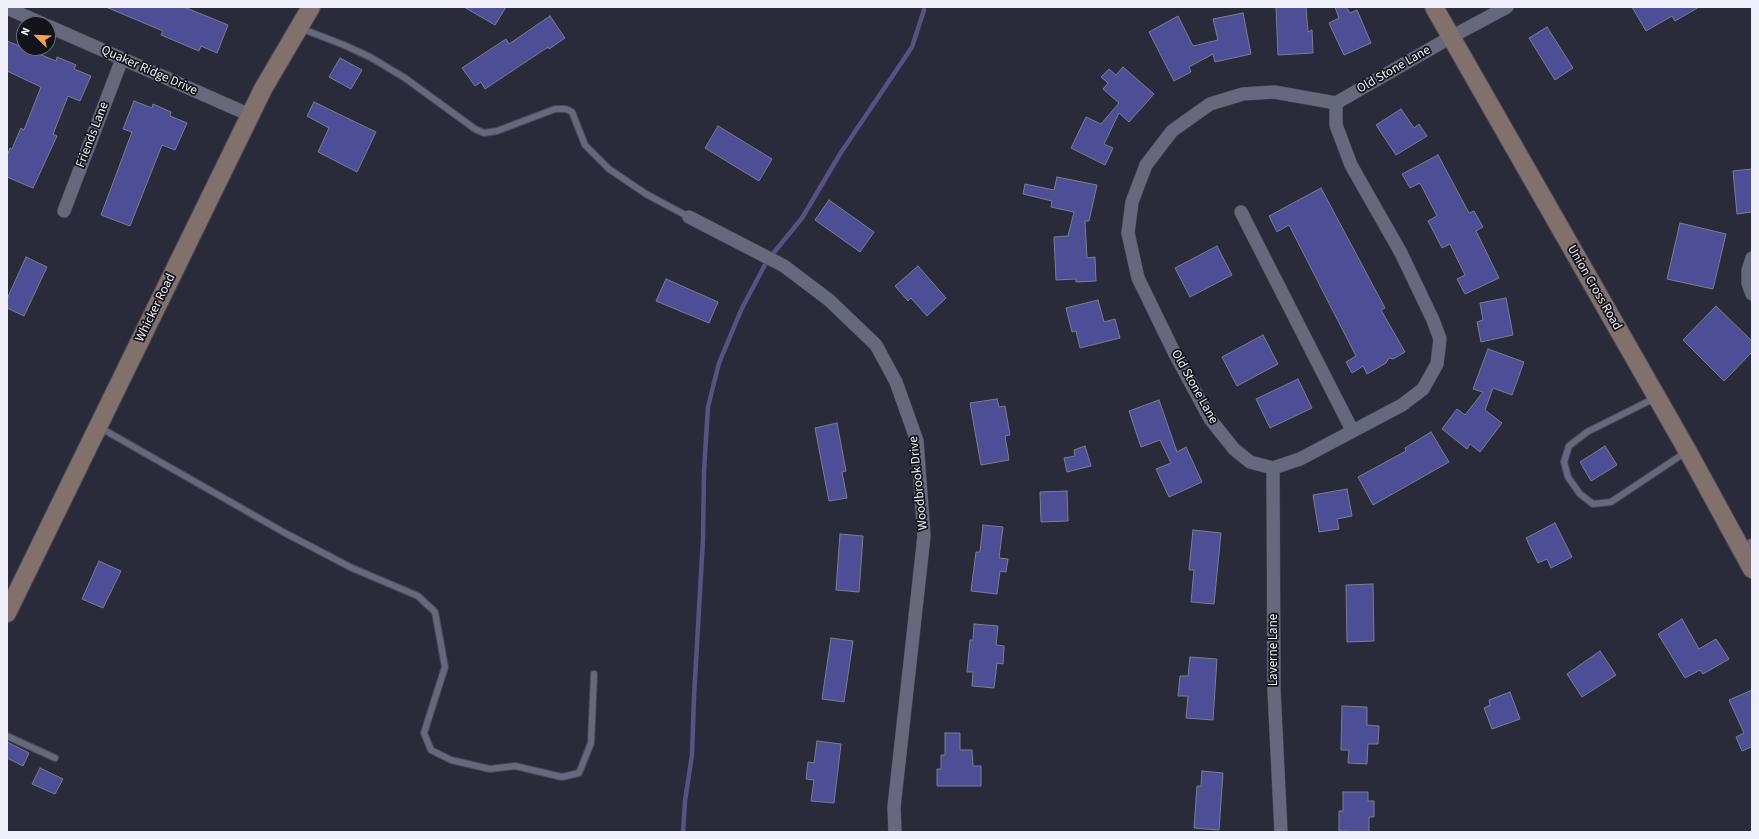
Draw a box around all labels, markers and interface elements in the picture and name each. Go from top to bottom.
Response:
north arrow [16,16,56,56]
text: N [17,25,34,38]
street label: Quaker Ridge Drive [99,43,199,99]
street label: Old Stone Lane [1354,43,1434,97]
street label: Friends Lane [73,100,113,170]
street label: Union Cross Road [1563,243,1625,333]
street label: Whicker Road [133,271,179,345]
street label: Old Stone Lane [1167,347,1221,427]
street label: Woodbrook Drive [906,435,932,531]
street label: Laverne Lane [1266,614,1282,686]

